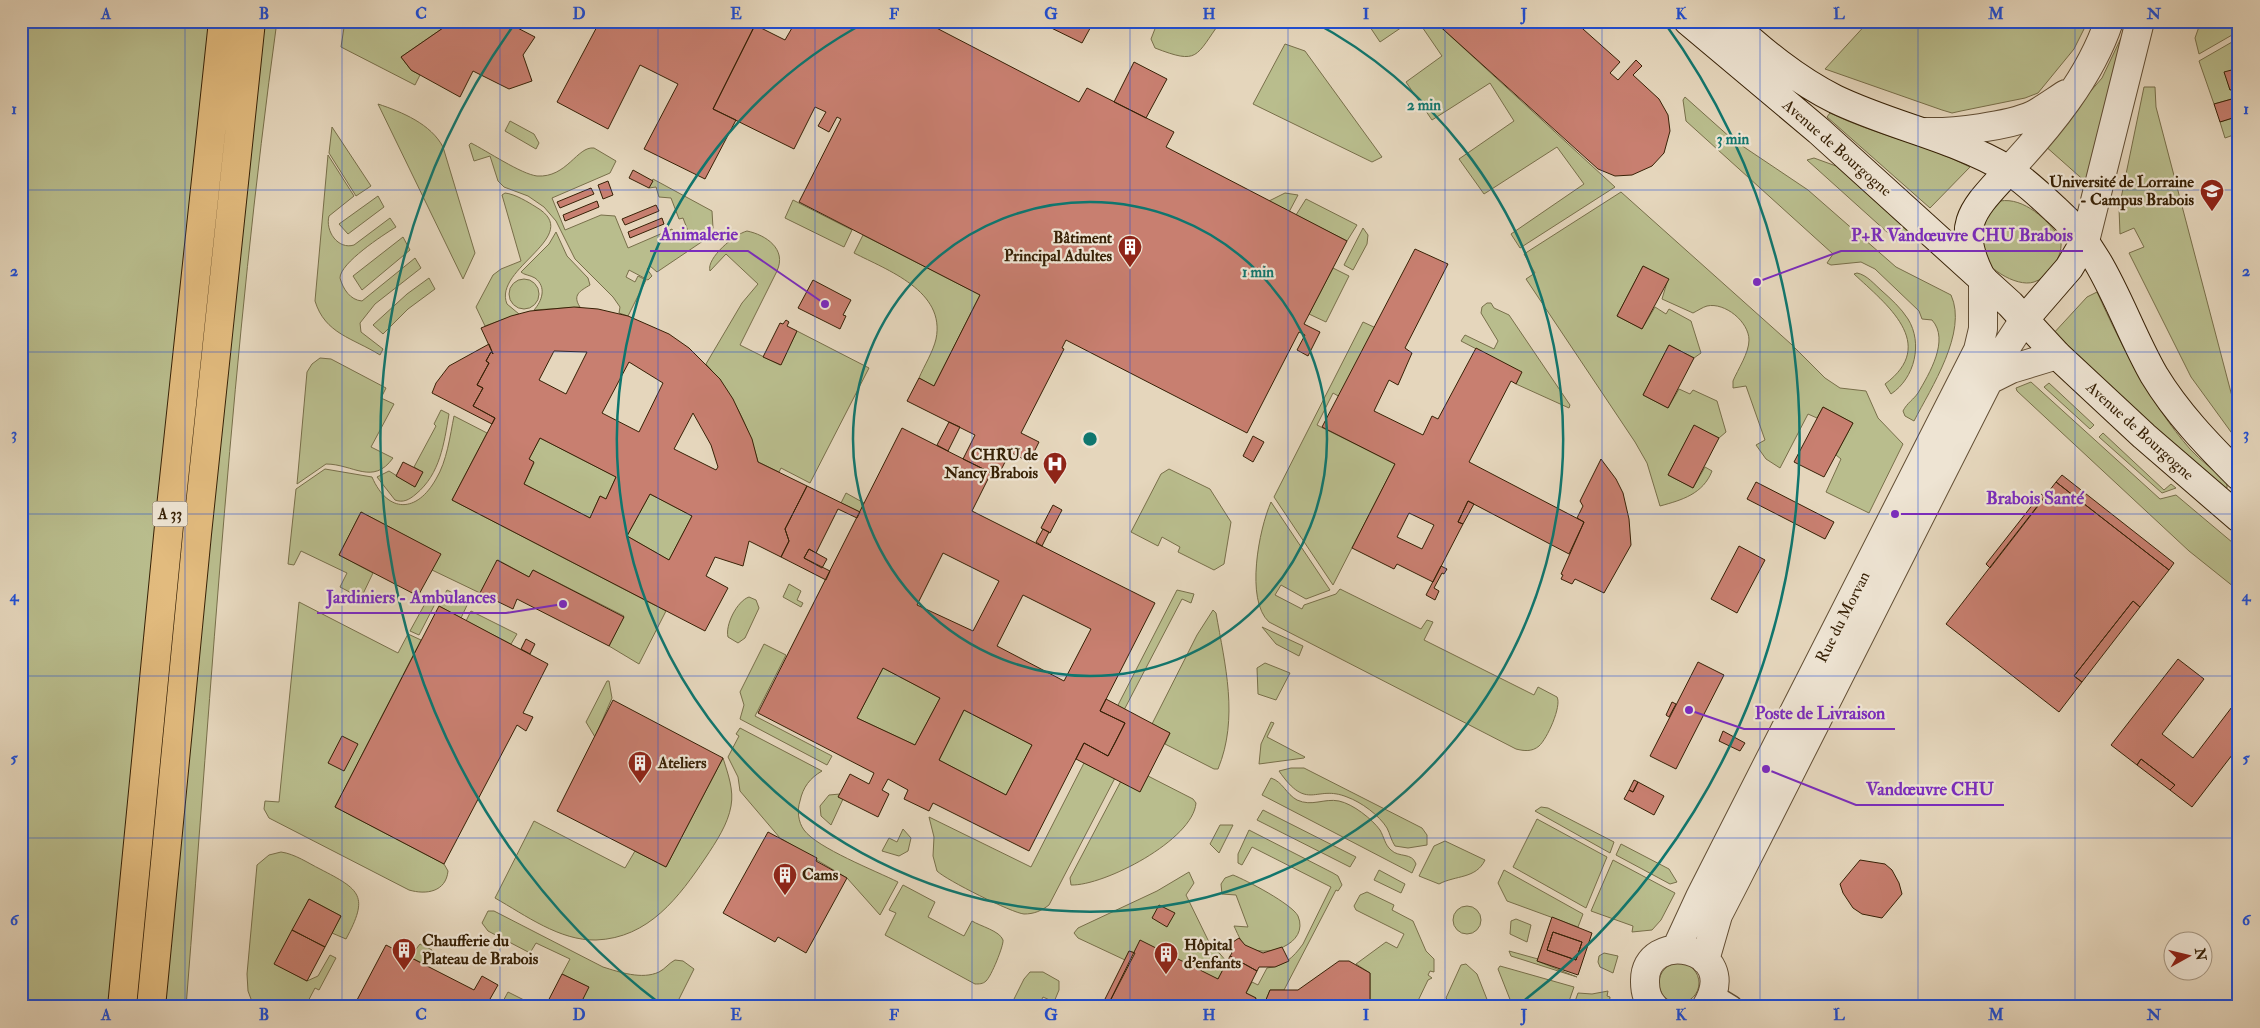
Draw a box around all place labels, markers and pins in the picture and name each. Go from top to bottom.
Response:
place label: Université de Lorraine - Campus Brabois [2049,172,2195,211]
school or university icon: Université de Lorraine - Campus Brabois [2199,178,2225,212]
callout: Animalerie [650,218,748,251]
callout: P+R Vandœuvre CHU Brabois [1841,218,2083,251]
place label: Bâtiment Principal Adultes [1004,228,1113,267]
building icon: Bâtiment Principal Adultes [1117,234,1143,268]
centre of rings [1081,430,1099,448]
place label: CHRU de Nancy Brabois [943,445,1039,484]
hospital icon: CHRU de Nancy Brabois [1042,451,1068,485]
callout: Brabois Santé [1976,481,2094,514]
callout: Jardiniers - Ambulances [317,580,506,613]
callout: Poste de Livraison [1744,696,1895,729]
building icon: Ateliers [627,750,653,784]
place label: Ateliers [657,753,707,773]
callout: Vandœuvre CHU [1856,772,2004,805]
building icon: Cams [772,862,798,896]
place label: Cams [802,865,839,885]
place label: Chaufferie du Plateau de Brabois [422,931,539,969]
place label: Hôpital d'enfants [1184,935,1242,973]
building icon: Chaufferie du Plateau de Brabois [391,937,417,971]
building icon: Hôpital d'enfants [1153,941,1179,975]

